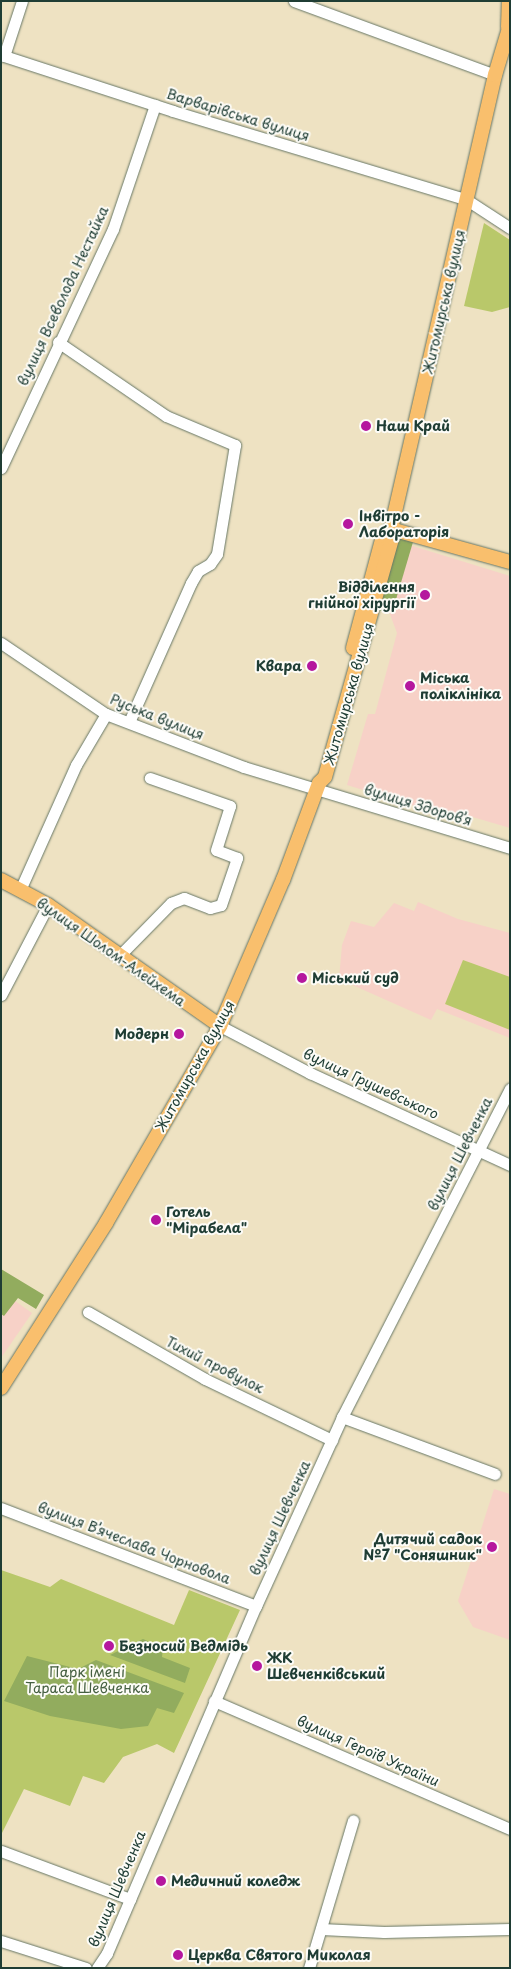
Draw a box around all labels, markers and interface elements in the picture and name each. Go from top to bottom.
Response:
street label: Варварівська вулиця [164,85,312,145]
street label: вулиця Всеволода Нестайка [14,203,112,389]
street label: Житомирська вулиця [419,228,469,376]
place label: Наш Край [376,418,450,434]
marker: Наш Край [360,420,372,432]
place label: Інвітро - Лабораторія [359,508,449,540]
marker: Інвітро - Лабораторія [341,517,355,531]
place label: Відділення гнійної хірургії [308,579,415,612]
marker: Відділення гнійної хірургії [419,589,431,601]
street label: Житомирська вулиця [320,620,378,768]
place label: Квара [256,658,302,674]
marker: Квара [306,660,318,672]
place label: Міська поліклініка [420,670,501,702]
marker: Міська поліклініка [404,680,416,692]
street label: Руська вулиця [107,690,207,744]
street label: вулиця Здоровʼя [362,781,474,829]
street label: вулиця Шолом-Алейхема [34,894,188,1010]
place label: Міський суд [312,970,399,986]
marker: Міський суд [296,972,308,984]
street label: Житомирська вулиця [152,997,238,1135]
place label: Модерн [114,1026,169,1042]
marker: Модерн [173,1028,185,1040]
street label: вулиця Грушевського [301,1045,441,1123]
street label: вулиця Шевченка [424,1095,496,1213]
place label: Готель "Мірабела" [166,1204,247,1236]
marker: Готель "Мірабела" [150,1214,162,1226]
street label: Тихий провулок [163,1333,267,1397]
street label: вулиця Шевченка [246,1458,314,1578]
street label: вулиця Вʼячеслава Чорновола [35,1498,233,1588]
place label: Дитячий садок №7 "Соняшник" [363,1531,482,1564]
marker: Дитячий садок №7 "Соняшник" [486,1541,498,1553]
place label: Безносий Ведмідь [119,1638,248,1654]
marker: Безносий Ведмідь [103,1640,115,1652]
place label: ЖК Шевченківський [267,1650,385,1682]
marker: ЖК Шевченківський [251,1660,263,1672]
park label: Парк імені Тараса Шевченка [24,1664,150,1696]
street label: вулиця Героїв України [294,1712,442,1790]
street label: вулиця Шевченка [85,1828,149,1950]
place label: Медичний коледж [171,1873,301,1889]
marker: Медичний коледж [155,1875,167,1887]
place label: Церква Святого Миколая [188,1947,372,1963]
marker: Церква Святого Миколая [172,1949,184,1961]

